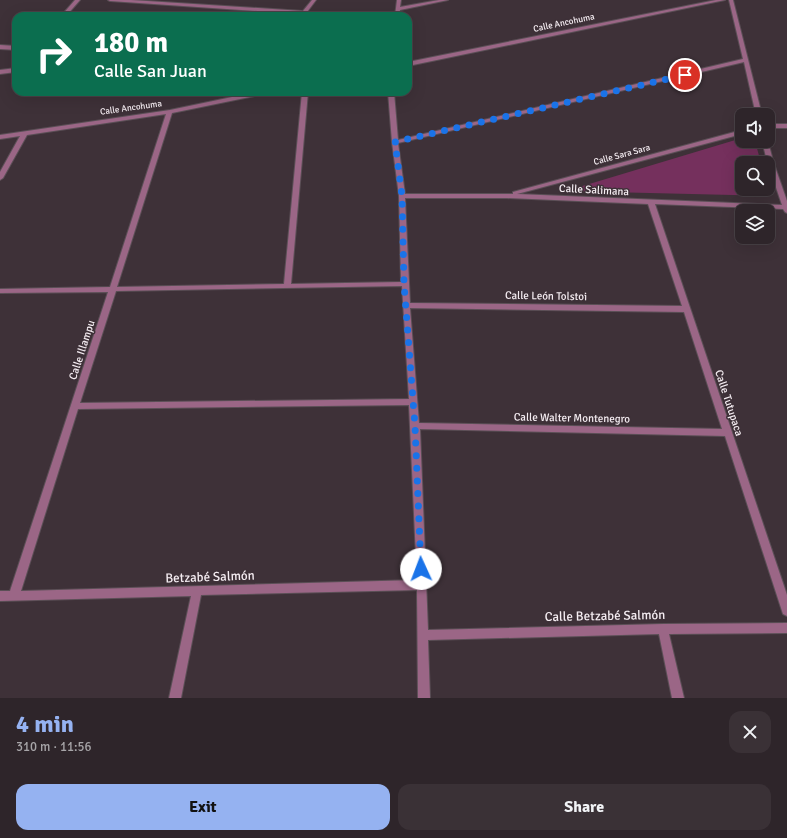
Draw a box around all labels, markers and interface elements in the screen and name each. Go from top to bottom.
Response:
street label: Calle Ancohuma [532,11,596,35]
text: 180 m [94,26,168,60]
icon: right [28,28,80,80]
pin [668,58,702,92]
text: Calle San Juan [94,60,207,82]
icon: arrive [674,64,696,86]
street label: Calle Ancohuma [99,98,163,118]
map controls [735,108,775,244]
button: sound [735,108,775,148]
street label: Calle Sara Sara [592,142,652,168]
button: search [735,156,775,196]
street label: Calle Salimana [559,182,630,198]
button: layers [735,204,775,244]
street label: Calle León Tolstoi [505,289,587,303]
street label: Calle Illampu [66,318,98,382]
street label: Calle Tutupaca [712,368,746,438]
street label: Calle Walter Montenegro [514,410,631,426]
position arrow [400,548,442,590]
street label: Betzabé Salmón [165,567,255,587]
street label: Calle Betzabé Salmón [545,607,665,625]
text: 4 min [16,709,74,739]
button: close [729,711,771,753]
text: 310 m · 11:56 [16,739,92,755]
button: Exit [16,784,390,830]
button: Share [398,784,771,830]

